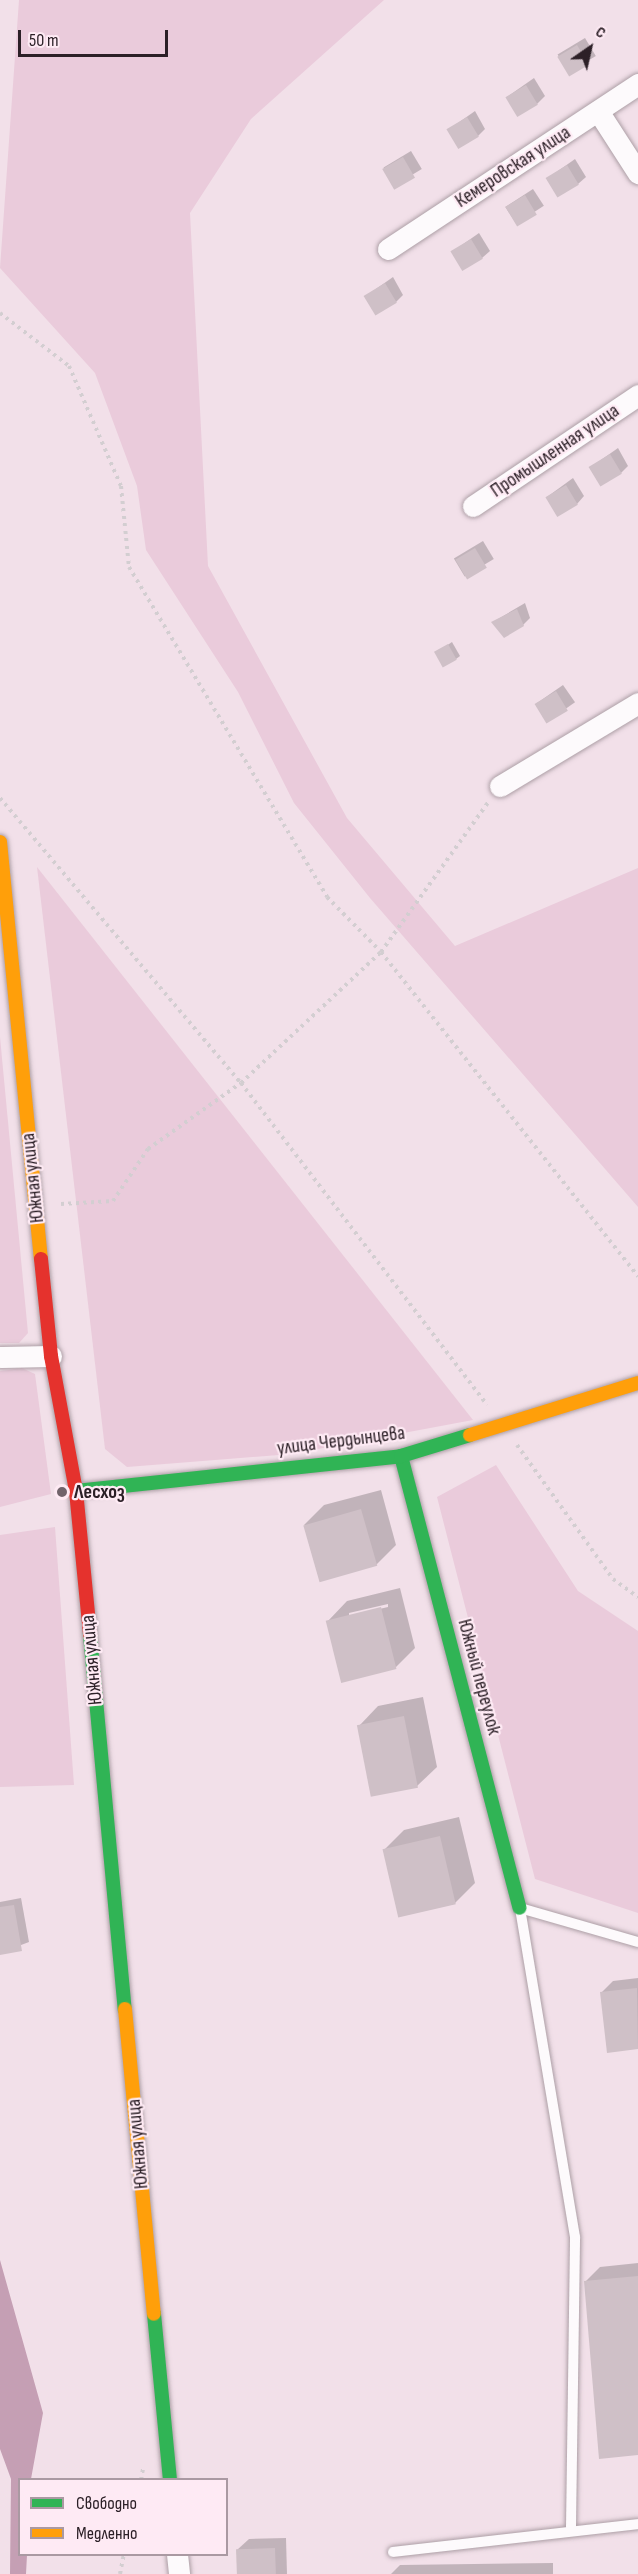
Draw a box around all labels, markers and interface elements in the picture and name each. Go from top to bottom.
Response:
scale bar [21,18,171,56]
north arrow [560,18,620,78]
text: С [592,22,609,43]
text: 50 m [29,30,59,51]
street label: Кемеровская улица [451,121,575,213]
street label: Промышленная улица [486,399,624,503]
street label: Южная улица [16,1132,50,1224]
street label: улица Чердынцева [276,1421,406,1461]
place label: Лесхоз [74,1480,125,1504]
marker: Лесхоз [55,1485,69,1499]
street label: Южная улица [76,1614,108,1706]
street label: Южный переулок [452,1616,506,1738]
street label: Южная улица [122,2098,154,2190]
legend [18,2478,228,2556]
text: Свободно [76,2493,137,2514]
text: Медленно [76,2523,138,2544]

